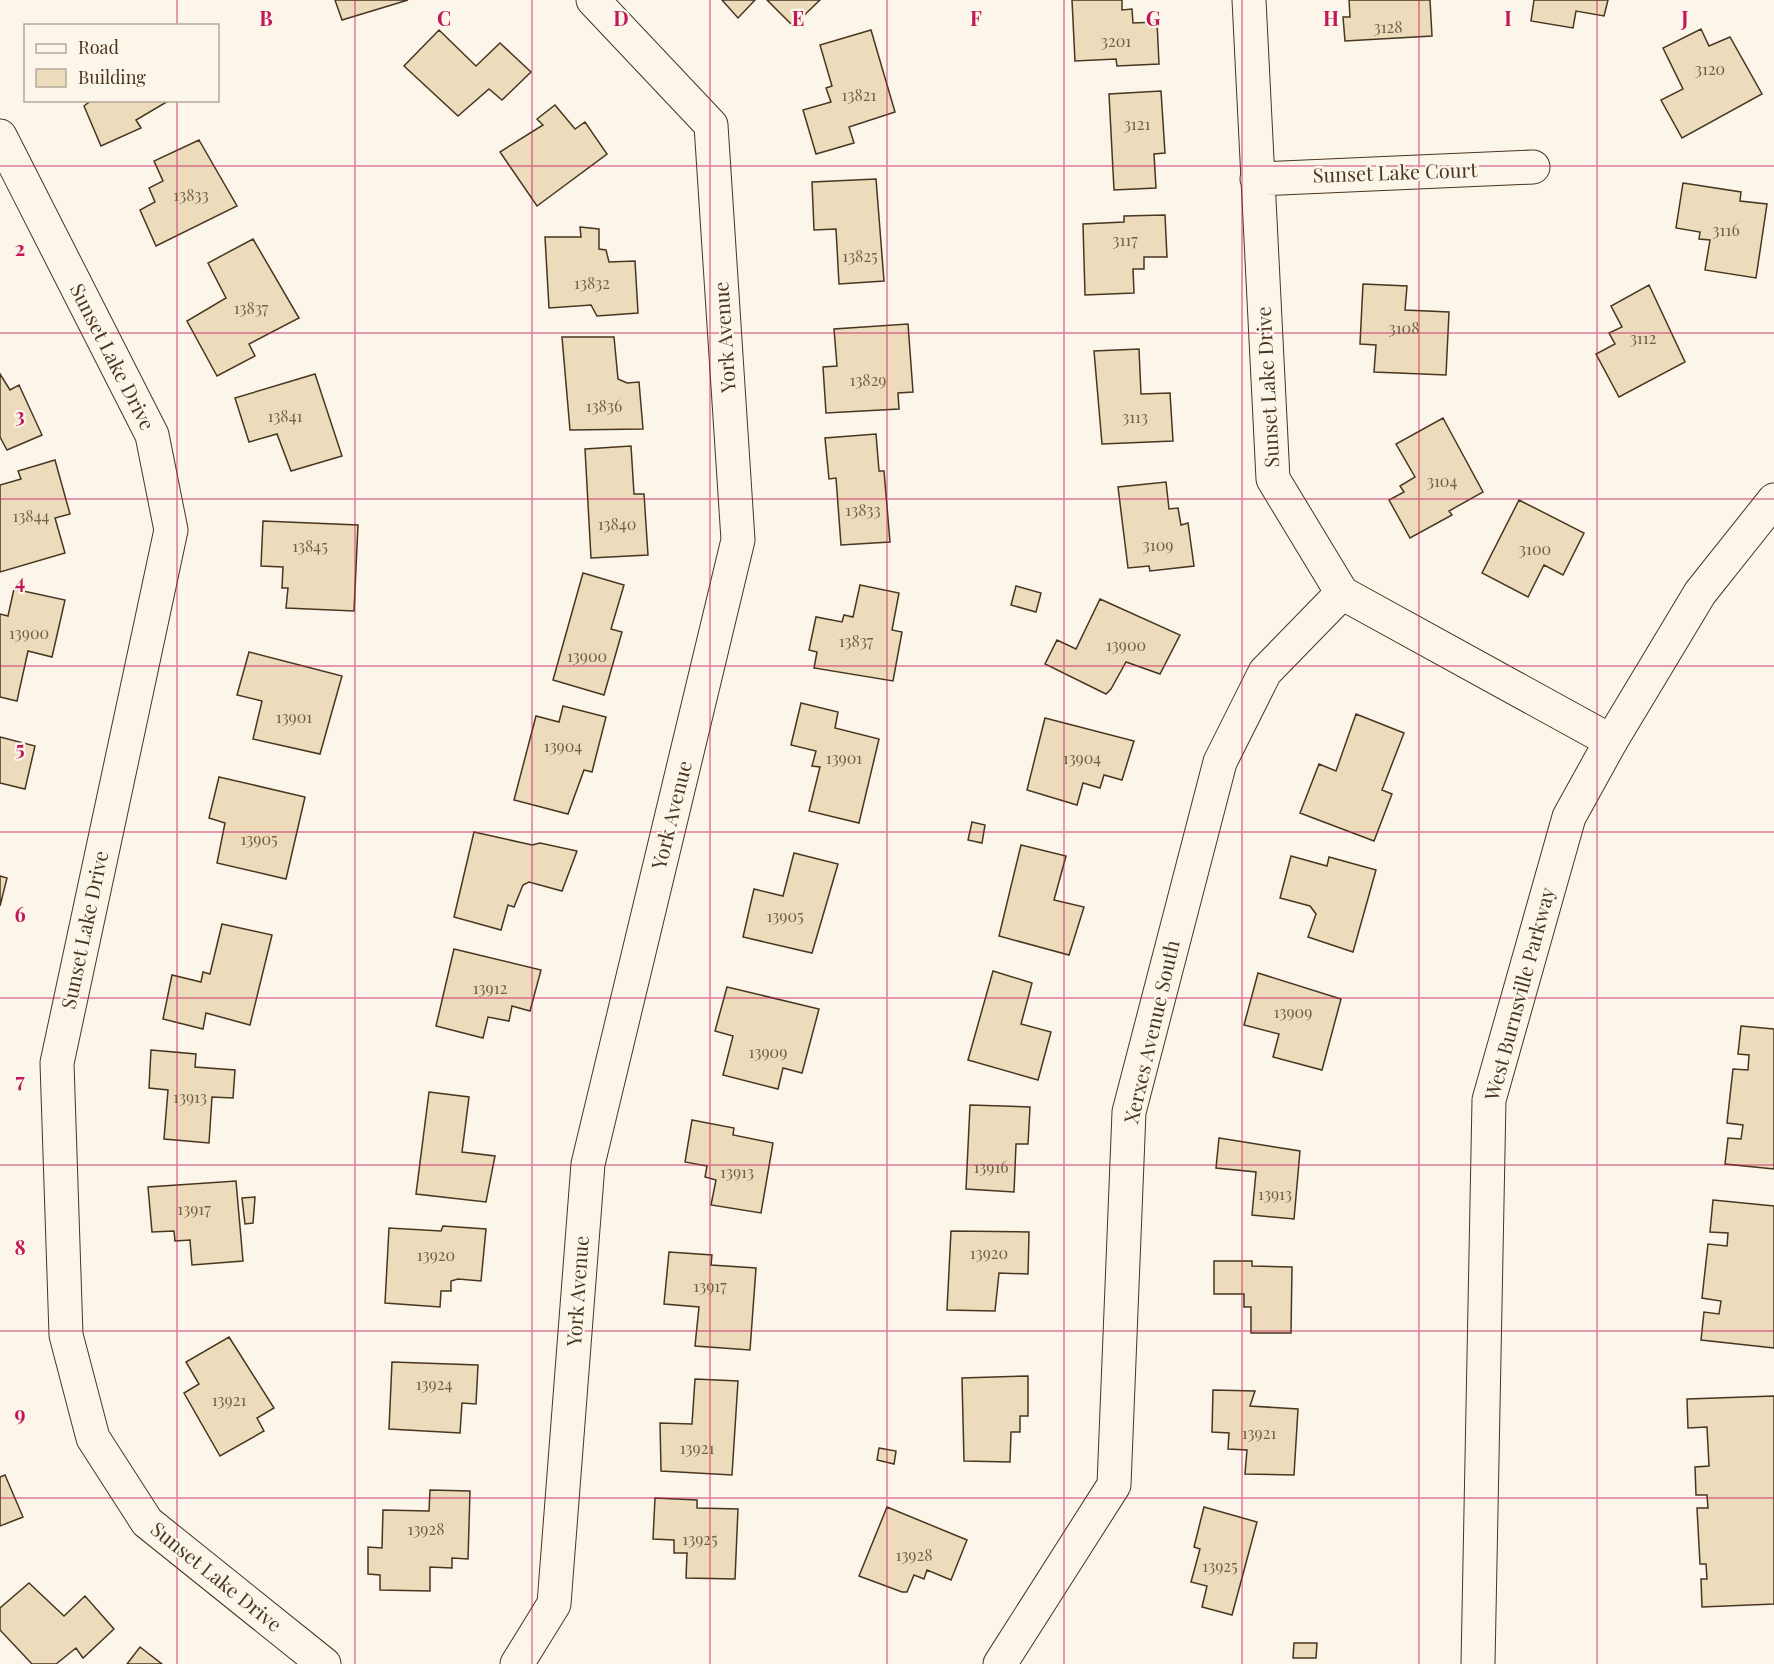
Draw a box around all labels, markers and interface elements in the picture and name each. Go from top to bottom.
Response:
text: B [259,4,273,31]
text: C [437,4,451,31]
text: D [613,4,629,31]
text: E [792,4,804,31]
text: F [970,4,982,31]
text: G [1146,4,1161,31]
text: H [1323,4,1339,31]
text: I [1504,4,1512,31]
text: J [1680,4,1689,31]
house number: 3128 [1373,16,1403,37]
legend [24,24,219,102]
house number: 3201 [1101,30,1131,51]
text: Road [78,35,119,59]
house number: 3120 [1695,58,1725,79]
text: Building [78,65,146,89]
house number: 13821 [842,84,876,105]
house number: 3121 [1124,113,1150,134]
street label: Sunset Lake Court [1312,155,1479,188]
house number: 13833 [173,184,209,205]
house number: 3116 [1712,219,1740,240]
house number: 3117 [1112,229,1138,250]
text: 2 [15,234,25,261]
house number: 13825 [842,245,878,266]
house number: 13832 [574,272,610,293]
street label: Sunset Lake Drive [65,278,162,434]
street label: York Avenue [706,281,741,394]
house number: 13837 [234,297,269,318]
street label: Sunset Lake Drive [1249,306,1284,468]
house number: 3108 [1388,317,1420,338]
house number: 3112 [1630,327,1656,348]
house number: 13829 [850,369,887,390]
house number: 13836 [586,395,622,416]
text: 3 [15,401,25,428]
house number: 13841 [267,405,303,426]
house number: 3113 [1122,406,1148,427]
house number: 3104 [1427,470,1457,491]
house number: 13833 [845,499,881,520]
house number: 13844 [13,505,50,526]
house number: 13840 [598,513,636,534]
house number: 3109 [1143,534,1173,555]
house number: 13845 [292,535,328,556]
house number: 3100 [1519,538,1551,559]
text: 4 [15,567,25,594]
house number: 13900 [9,622,49,643]
house number: 13837 [839,630,874,651]
house number: 13900 [1106,634,1146,655]
house number: 13900 [567,645,607,666]
house number: 13901 [276,706,312,727]
text: 5 [15,734,25,761]
house number: 13904 [544,735,582,756]
house number: 13901 [826,747,862,768]
house number: 13904 [1063,747,1101,768]
street label: York Avenue [644,758,697,873]
house number: 13905 [240,828,278,849]
street label: Sunset Lake Drive [54,848,114,1011]
street label: West Burnsville Parkway [1477,884,1560,1104]
text: 6 [14,900,26,927]
house number: 13905 [766,905,804,926]
street label: Xerxes Avenue South [1116,937,1185,1126]
house number: 13912 [473,977,507,998]
house number: 13909 [1274,1001,1312,1022]
house number: 13909 [749,1041,787,1062]
text: 7 [15,1066,25,1093]
house number: 13913 [173,1086,207,1107]
house number: 13916 [973,1156,1009,1177]
house number: 13913 [720,1161,754,1182]
house number: 13913 [1258,1183,1292,1204]
house number: 13917 [177,1198,211,1219]
text: 8 [14,1233,26,1260]
street label: York Avenue [559,1235,594,1348]
house number: 13920 [970,1242,1008,1263]
house number: 13920 [417,1244,455,1265]
house number: 13917 [693,1275,727,1296]
house number: 13924 [416,1373,452,1394]
house number: 13921 [212,1389,246,1410]
text: 9 [14,1399,26,1426]
house number: 13921 [1242,1422,1276,1443]
house number: 13921 [680,1437,714,1458]
street label: Sunset Lake Drive [146,1515,288,1637]
house number: 13928 [408,1518,445,1539]
house number: 13925 [682,1528,718,1549]
house number: 13928 [896,1544,933,1565]
house number: 13925 [1202,1555,1238,1576]

